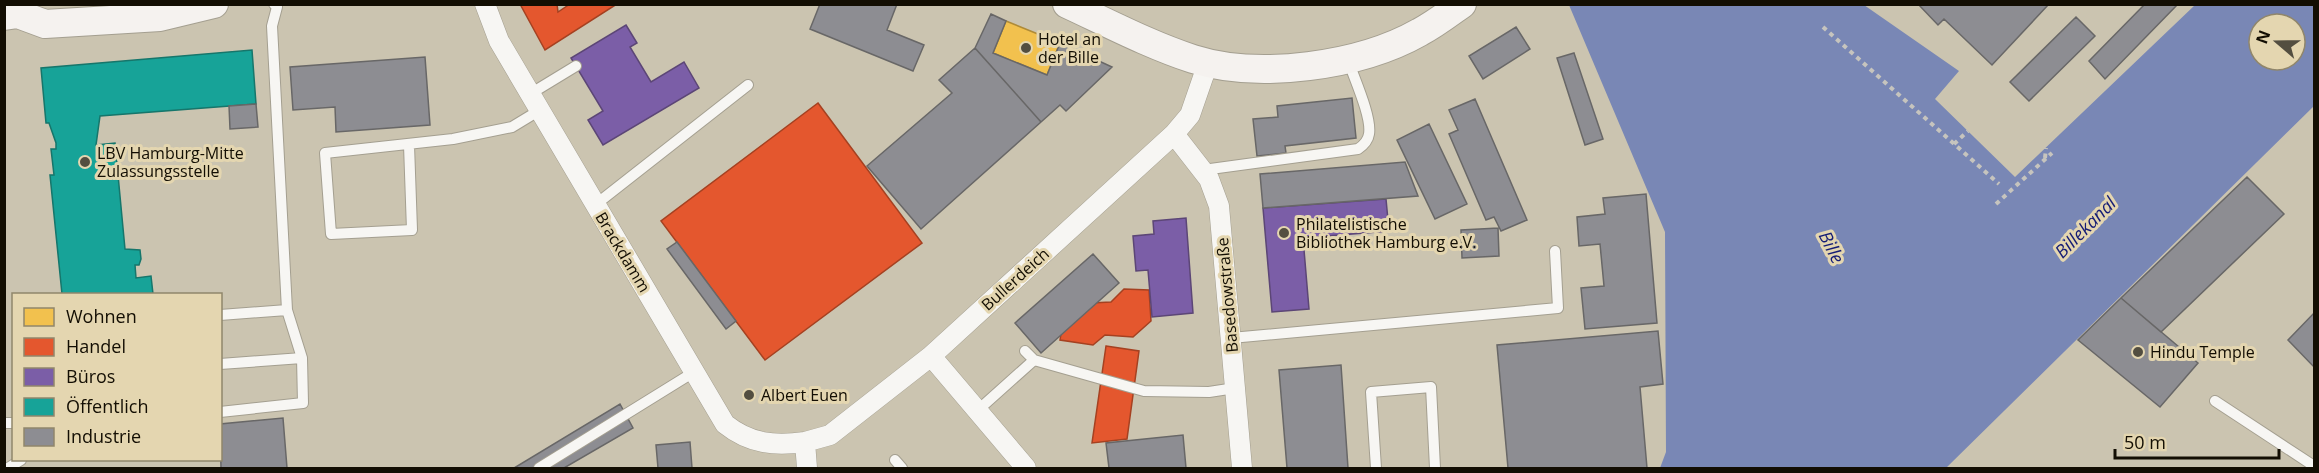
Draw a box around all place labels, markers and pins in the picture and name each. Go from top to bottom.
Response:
place label: Hotel an der Bille [1038,28,1101,68]
marker: Hotel an der Bille [1019,41,1033,55]
place label: LBV Hamburg-Mitte Zulassungsstelle [97,142,244,182]
marker: LBV Hamburg-Mitte Zulassungsstelle [78,155,92,169]
place label: Philatelistische Bibliothek Hamburg e.V. [1296,213,1476,253]
marker: Philatelistische Bibliothek Hamburg e.V. [1277,226,1291,240]
place label: Hindu Temple [2150,341,2255,363]
marker: Hindu Temple [2131,345,2145,359]
place label: Albert Euen [761,384,848,406]
marker: Albert Euen [742,388,756,402]

